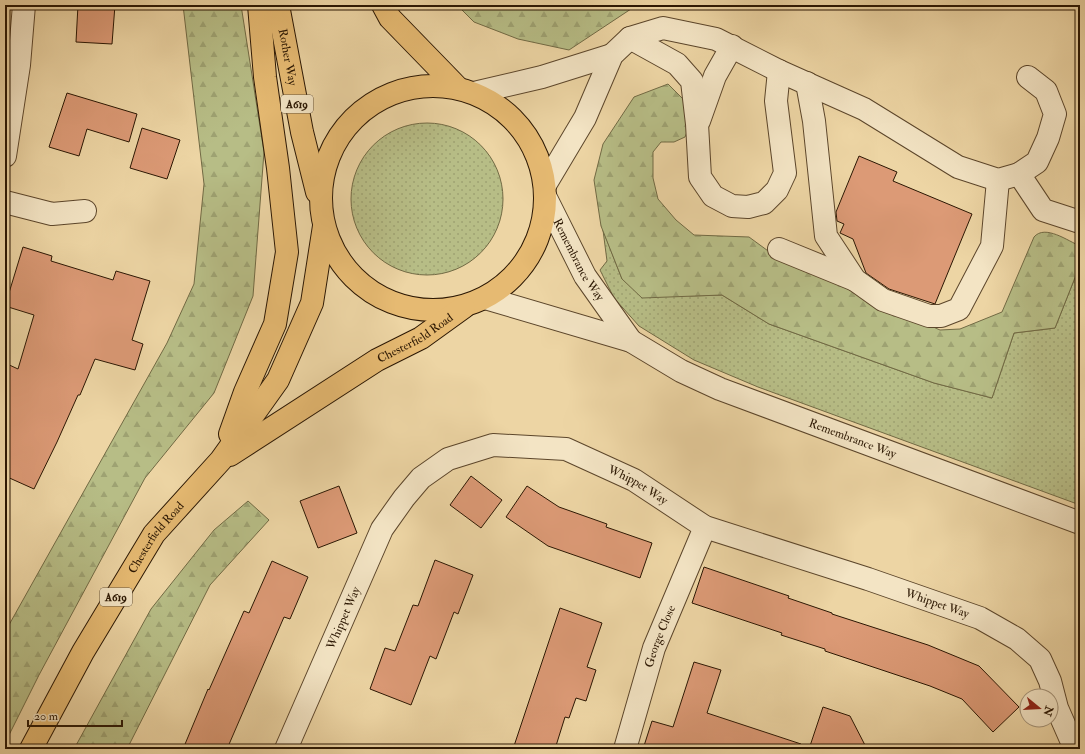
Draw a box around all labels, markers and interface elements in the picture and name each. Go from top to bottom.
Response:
street label: Rother Way [275,27,301,88]
road number: A619 [281,95,313,113]
street label: Remembrance Way [550,216,608,304]
street label: Chesterfield Road [375,310,456,366]
street label: Remembrance Way [807,415,899,462]
street label: Whippet Way [605,461,671,508]
street label: Chesterfield Road [125,498,187,576]
street label: Whippet Way [323,584,364,652]
street label: Whippet Way [902,585,972,621]
road number: A619 [100,588,132,606]
street label: George Close [641,603,679,669]
north arrow [1019,688,1059,728]
scale bar [28,702,122,728]
text: N [1040,703,1056,719]
text: 20 m [34,709,59,724]

